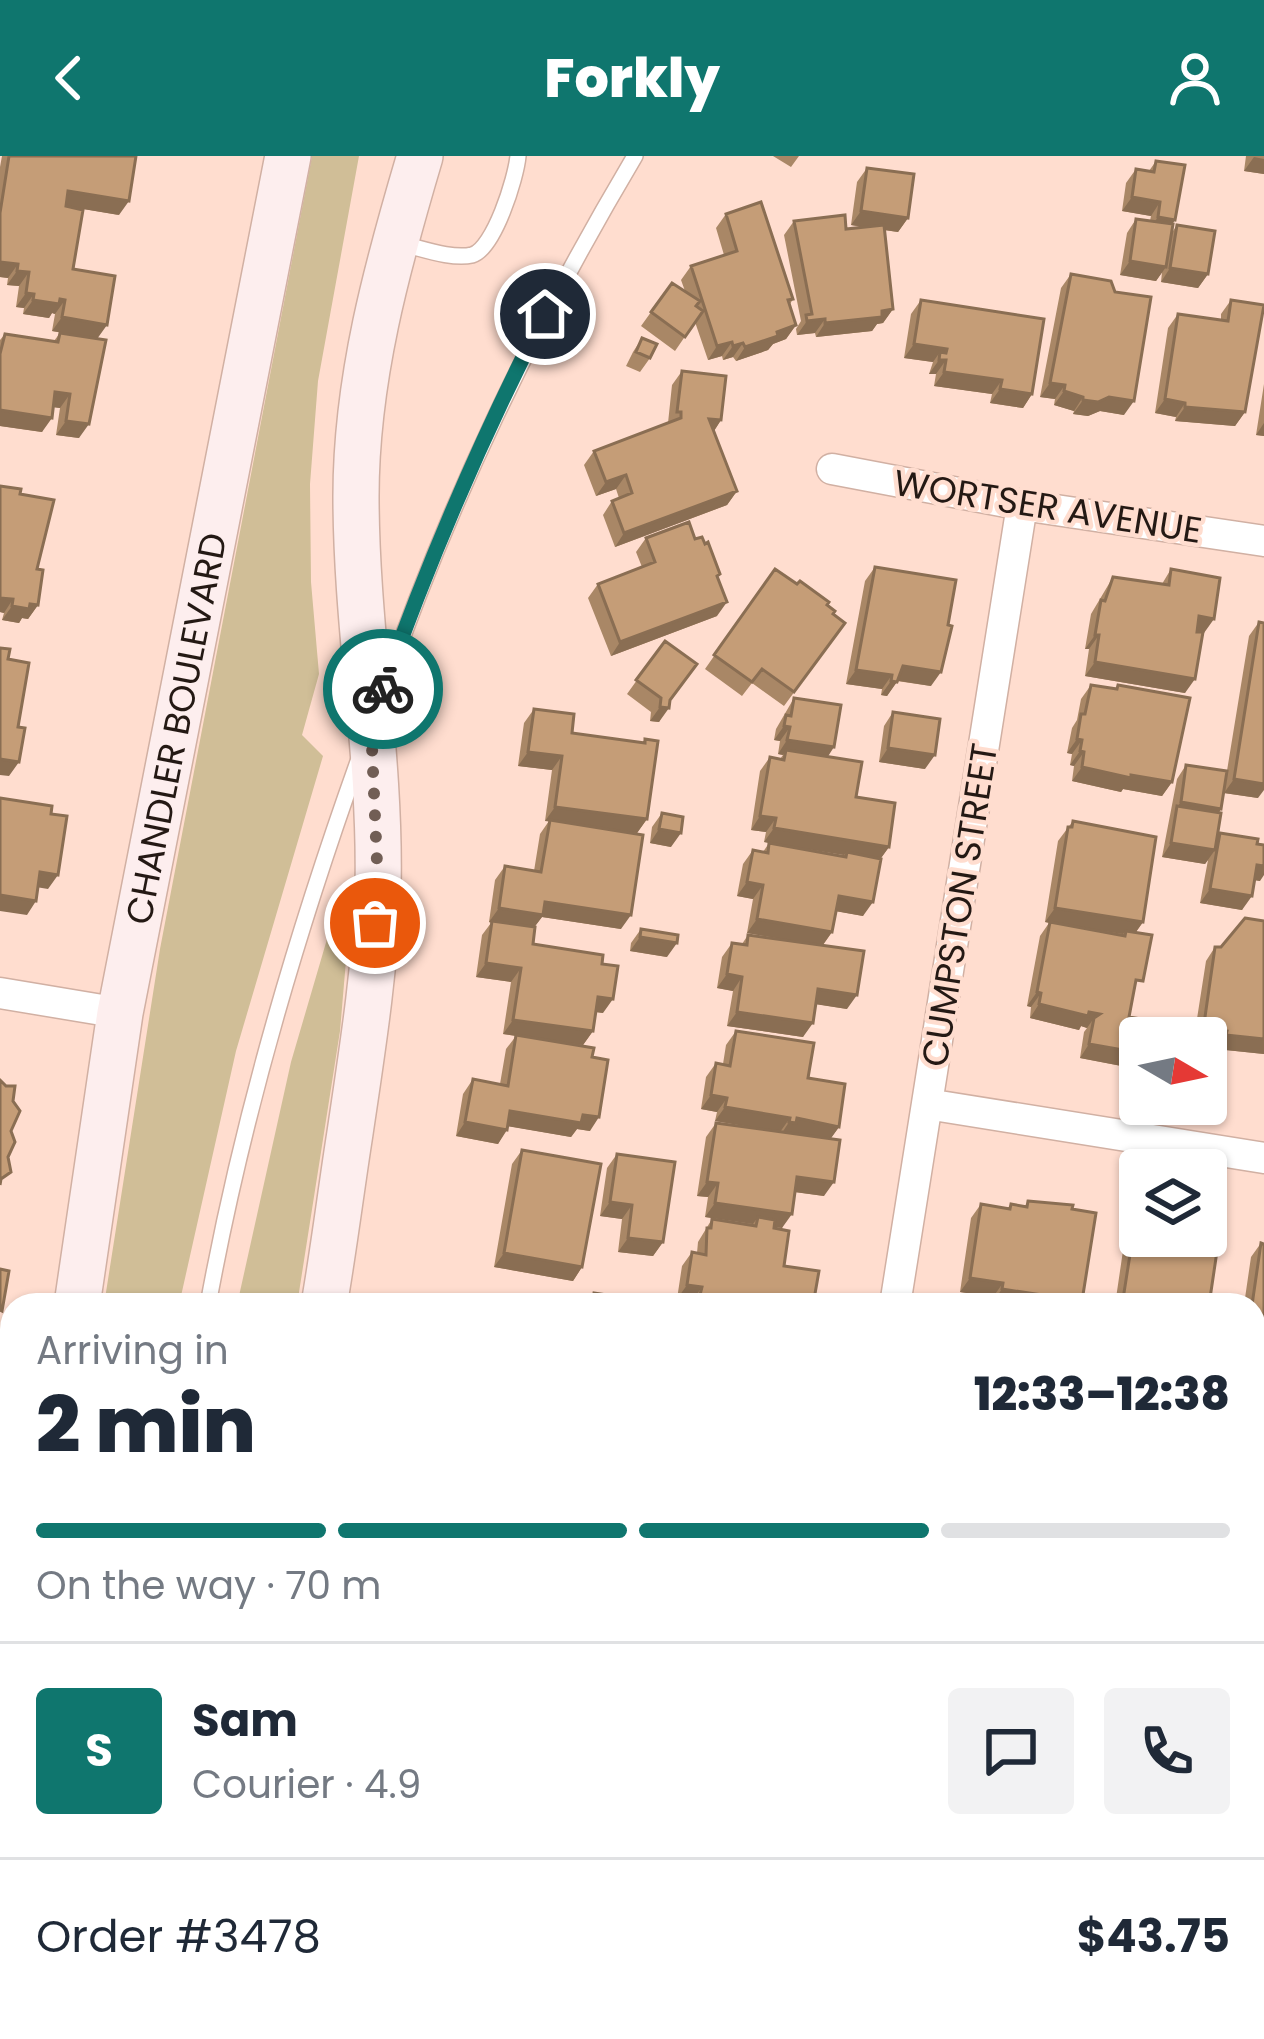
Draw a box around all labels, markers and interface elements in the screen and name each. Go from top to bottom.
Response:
text: Forkly [544,40,720,116]
icon: back [36,45,102,111]
icon: person [1162,45,1228,111]
pin [494,263,596,365]
icon: home [512,281,578,347]
street label: WORTSER AVENUE [890,457,1206,556]
street label: CHANDLER BOULEVARD [113,528,240,929]
courier [323,629,443,749]
icon: bike [350,656,416,722]
street label: CUMPSTON STREET [909,740,1010,1070]
pin [324,872,426,974]
icon: bag [342,890,408,956]
north arrow [1119,1017,1227,1125]
map controls [1119,1017,1227,1257]
button: layers [1119,1149,1227,1257]
text: Arriving in [36,1323,229,1378]
text: 12:33–12:38 [974,1363,1230,1426]
text: 2 min [36,1370,256,1479]
text: On the way · 70 m [36,1558,382,1613]
button: chat [948,1688,1074,1814]
button: phone [1104,1688,1230,1814]
text: Sam [192,1689,298,1752]
text: S [85,1719,113,1782]
text: Courier · 4.9 [192,1757,421,1812]
text: Order #3478 [36,1905,321,1968]
text: $43.75 [1077,1905,1230,1968]

